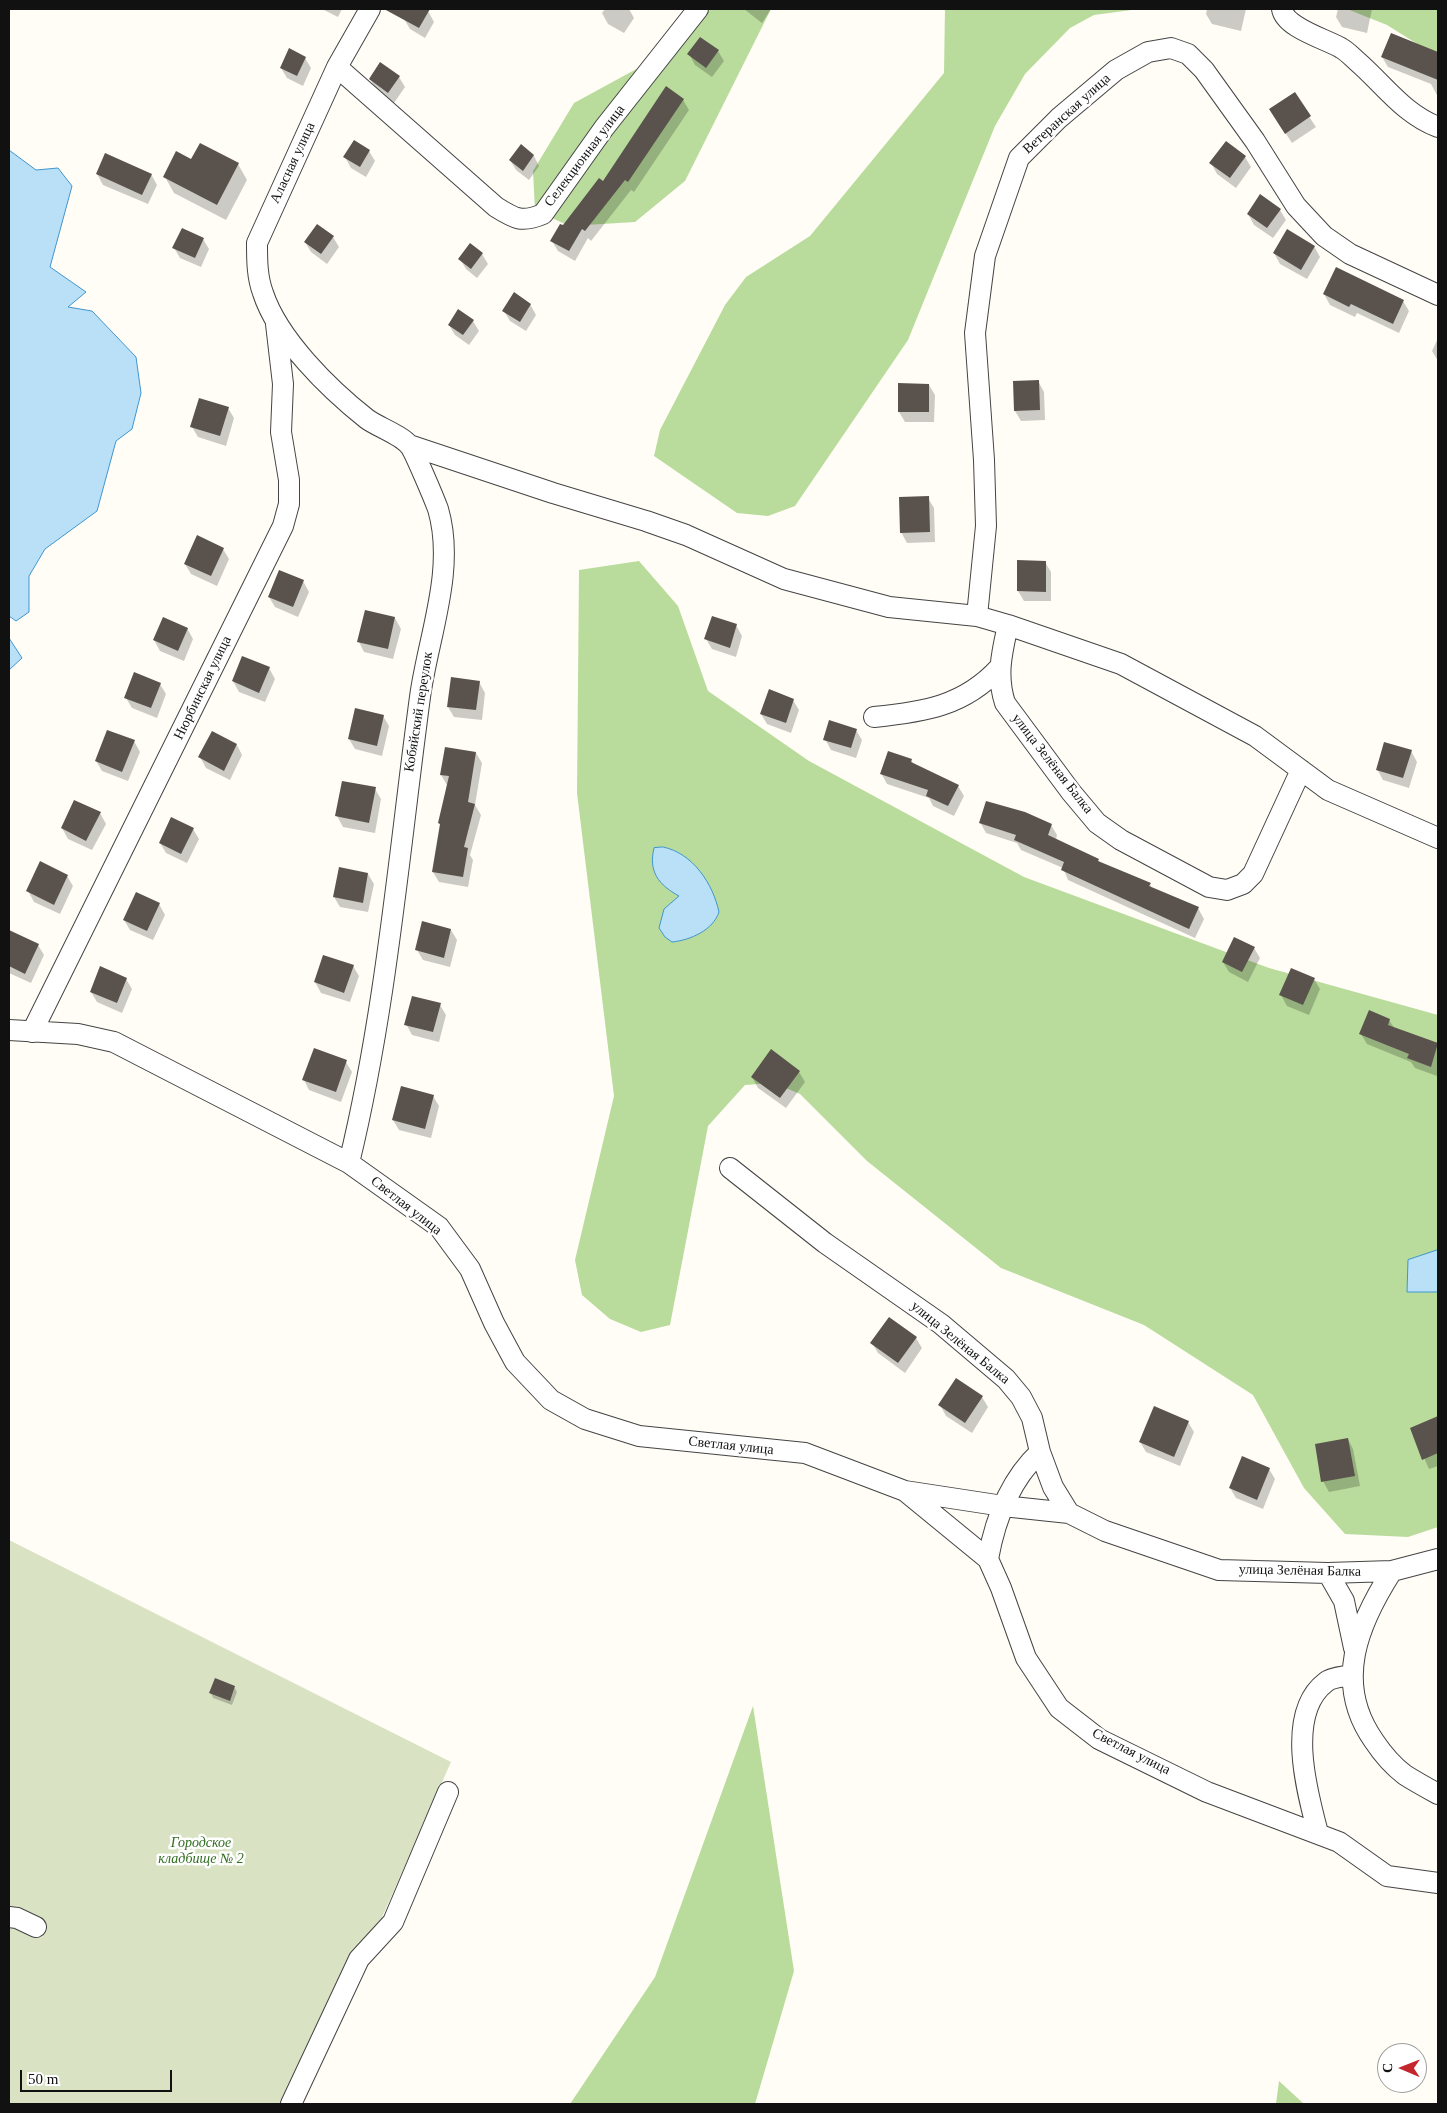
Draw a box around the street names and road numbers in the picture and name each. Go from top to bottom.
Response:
street label: Ветеранская улица [1020,70,1114,158]
street label: Селекционная улица [541,102,629,210]
street label: Аласная улица [267,120,319,206]
street label: Нюрбинская улица [171,633,235,743]
street label: Кобяйский переулок [401,651,437,773]
street label: улица Зелёная Балка [1008,711,1096,817]
street label: Светлая улица [367,1173,445,1239]
street label: улица Зелёная Балка [907,1298,1013,1388]
street label: Светлая улица [688,1433,774,1459]
street label: улица Зелёная Балка [1239,1562,1361,1580]
street label: Светлая улица [1089,1725,1173,1779]

